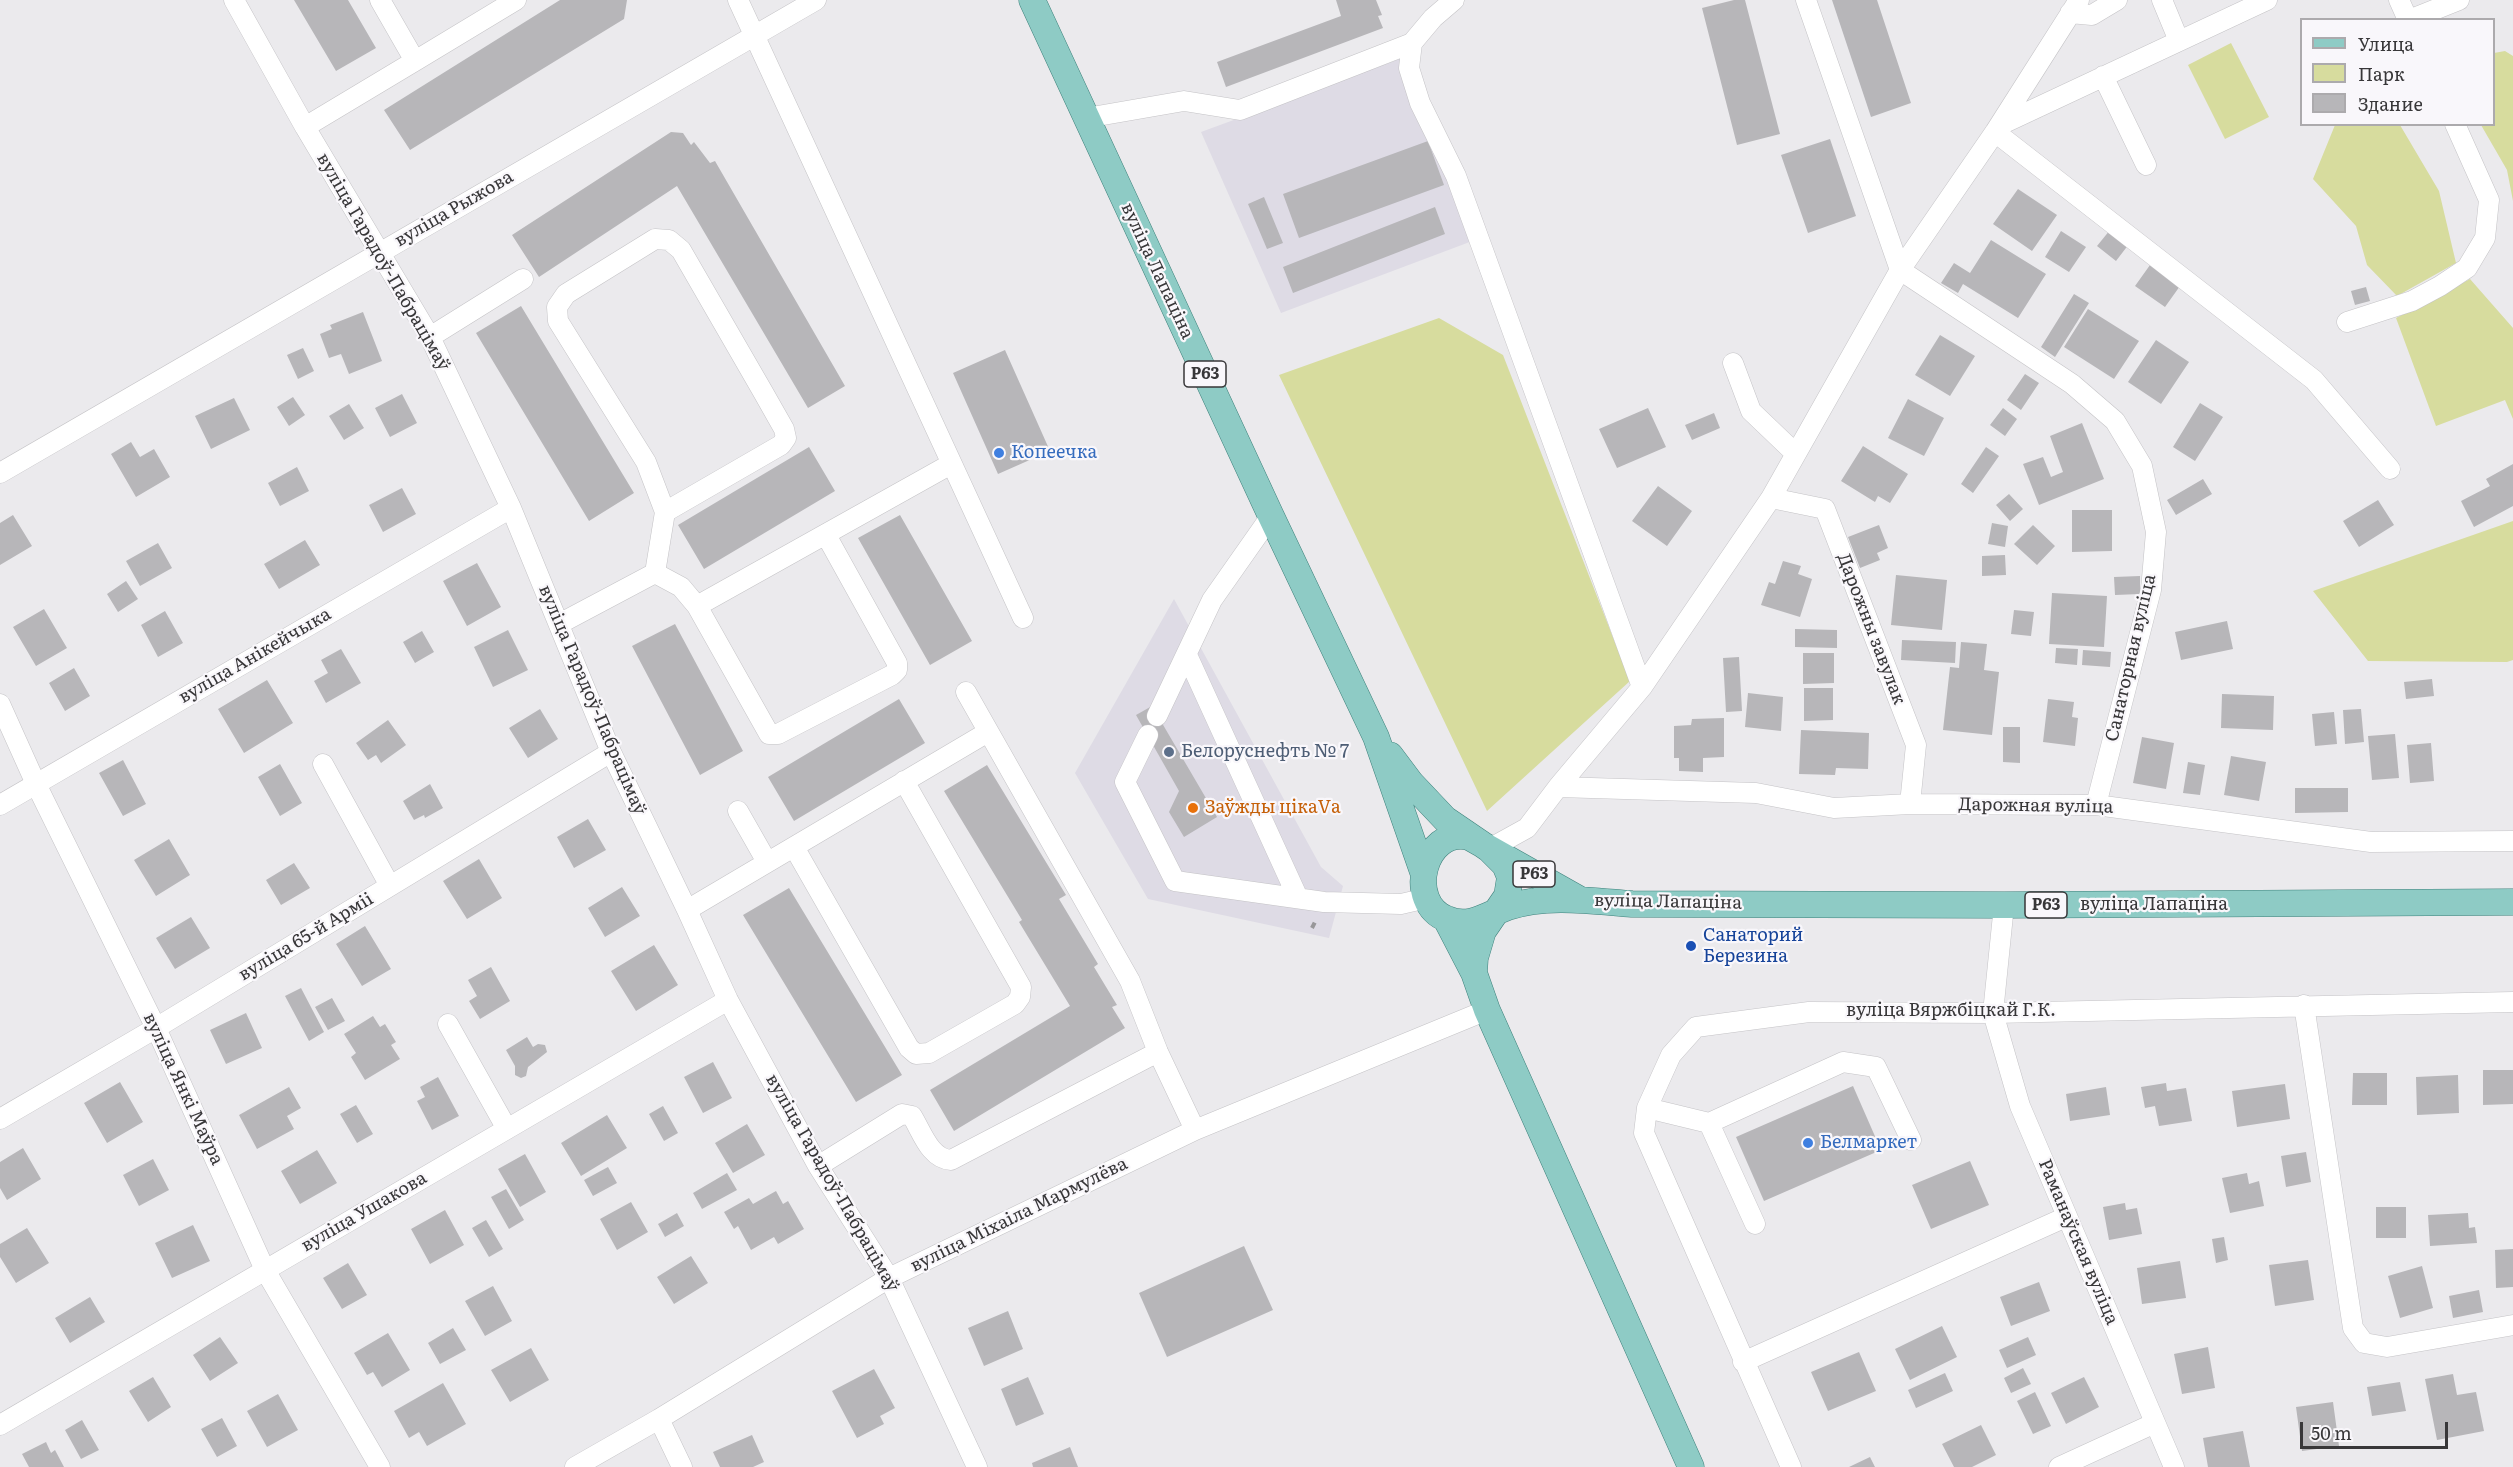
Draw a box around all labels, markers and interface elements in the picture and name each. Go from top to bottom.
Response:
legend [2300,18,2495,126]
text: Улица [2358,30,2414,57]
text: Парк [2358,60,2405,87]
text: Здание [2358,90,2423,117]
street label: вуліца Гарадоў-Пабрацімаў [312,149,454,375]
street label: вуліца Рыжова [391,166,517,252]
street label: вуліца Лапаціна [1116,199,1198,343]
road number: Р63 [1184,361,1226,387]
place label: Копеечка [1011,442,1097,464]
marker: Копеечка [992,446,1006,460]
street label: Дарожны завулак [1832,550,1910,708]
street label: Санаторная вуліца [2101,572,2161,744]
street label: вуліца Гарадоў-Пабрацімаў [534,582,650,818]
street label: вуліца Анікейчыка [175,604,335,708]
place label: Белоруснефть № 7 [1181,741,1349,763]
marker: Белоруснефть № 7 [1162,745,1176,759]
street label: Дарожная вуліца [1958,794,2114,818]
place label: Заўжды цікаVа [1205,797,1341,819]
marker: Заўжды цікаVа [1186,801,1200,815]
road number: Р63 [1513,861,1555,887]
street label: вуліца 65-й Арміі [235,888,377,986]
street label: вуліца Лапаціна [1594,890,1742,914]
road number: Р63 [2025,892,2067,918]
street label: вуліца Лапаціна [2080,894,2228,916]
place label: Санаторий Березина [1703,925,1803,968]
marker: Санаторий Березина [1684,939,1698,953]
street label: вуліца Вяржбіцкай Г.К. [1846,1000,2056,1022]
street label: вуліца Янкі Маўра [138,1009,228,1169]
street label: вуліца Гарадоў-Пабрацімаў [761,1070,903,1296]
place label: Белмаркет [1820,1132,1917,1154]
marker: Белмаркет [1801,1136,1815,1150]
street label: вуліца Міхаіла Мармулёва [907,1153,1131,1277]
street label: Раманаўская вуліца [2033,1156,2123,1328]
street label: вуліца Ушакова [297,1167,431,1257]
scale bar [2303,1410,2452,1448]
text: 50 m [2311,1419,2352,1446]

